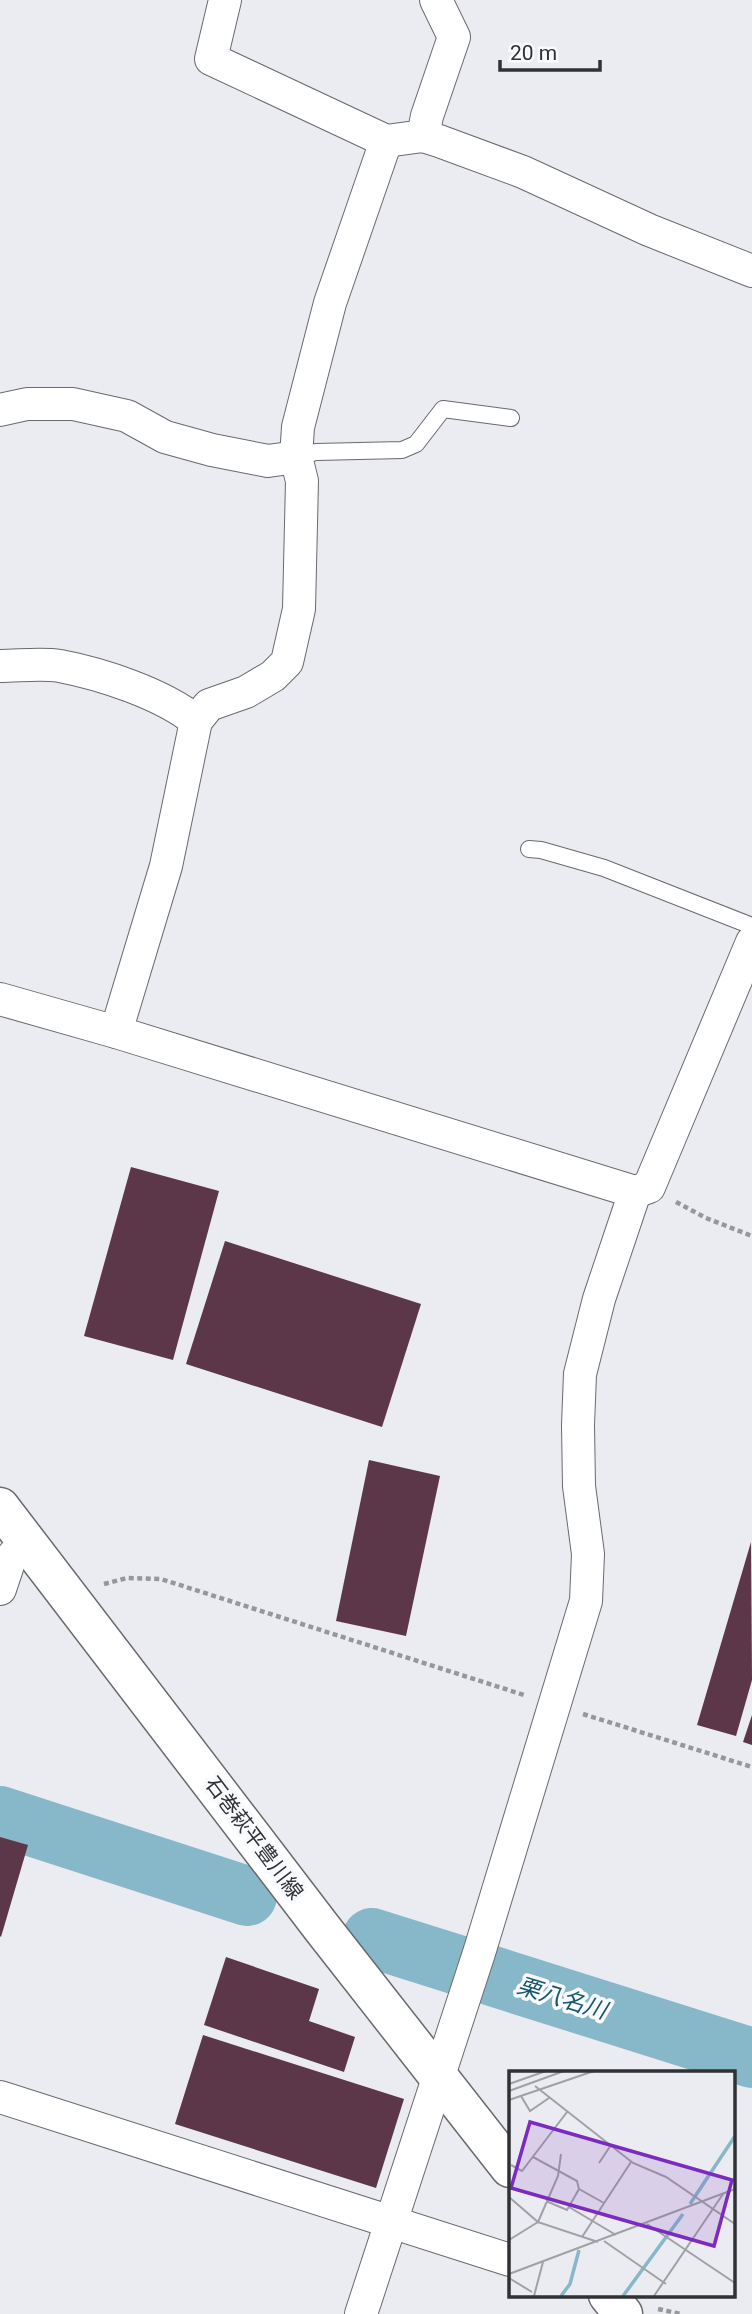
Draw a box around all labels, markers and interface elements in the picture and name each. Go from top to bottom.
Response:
scale bar [500,28,600,72]
text: 20 m [510,41,557,65]
street label: 石巻萩平豊川線 [200,1772,308,1904]
water label: 栗八名川 [514,1972,613,2026]
inset map [509,2071,734,2296]

